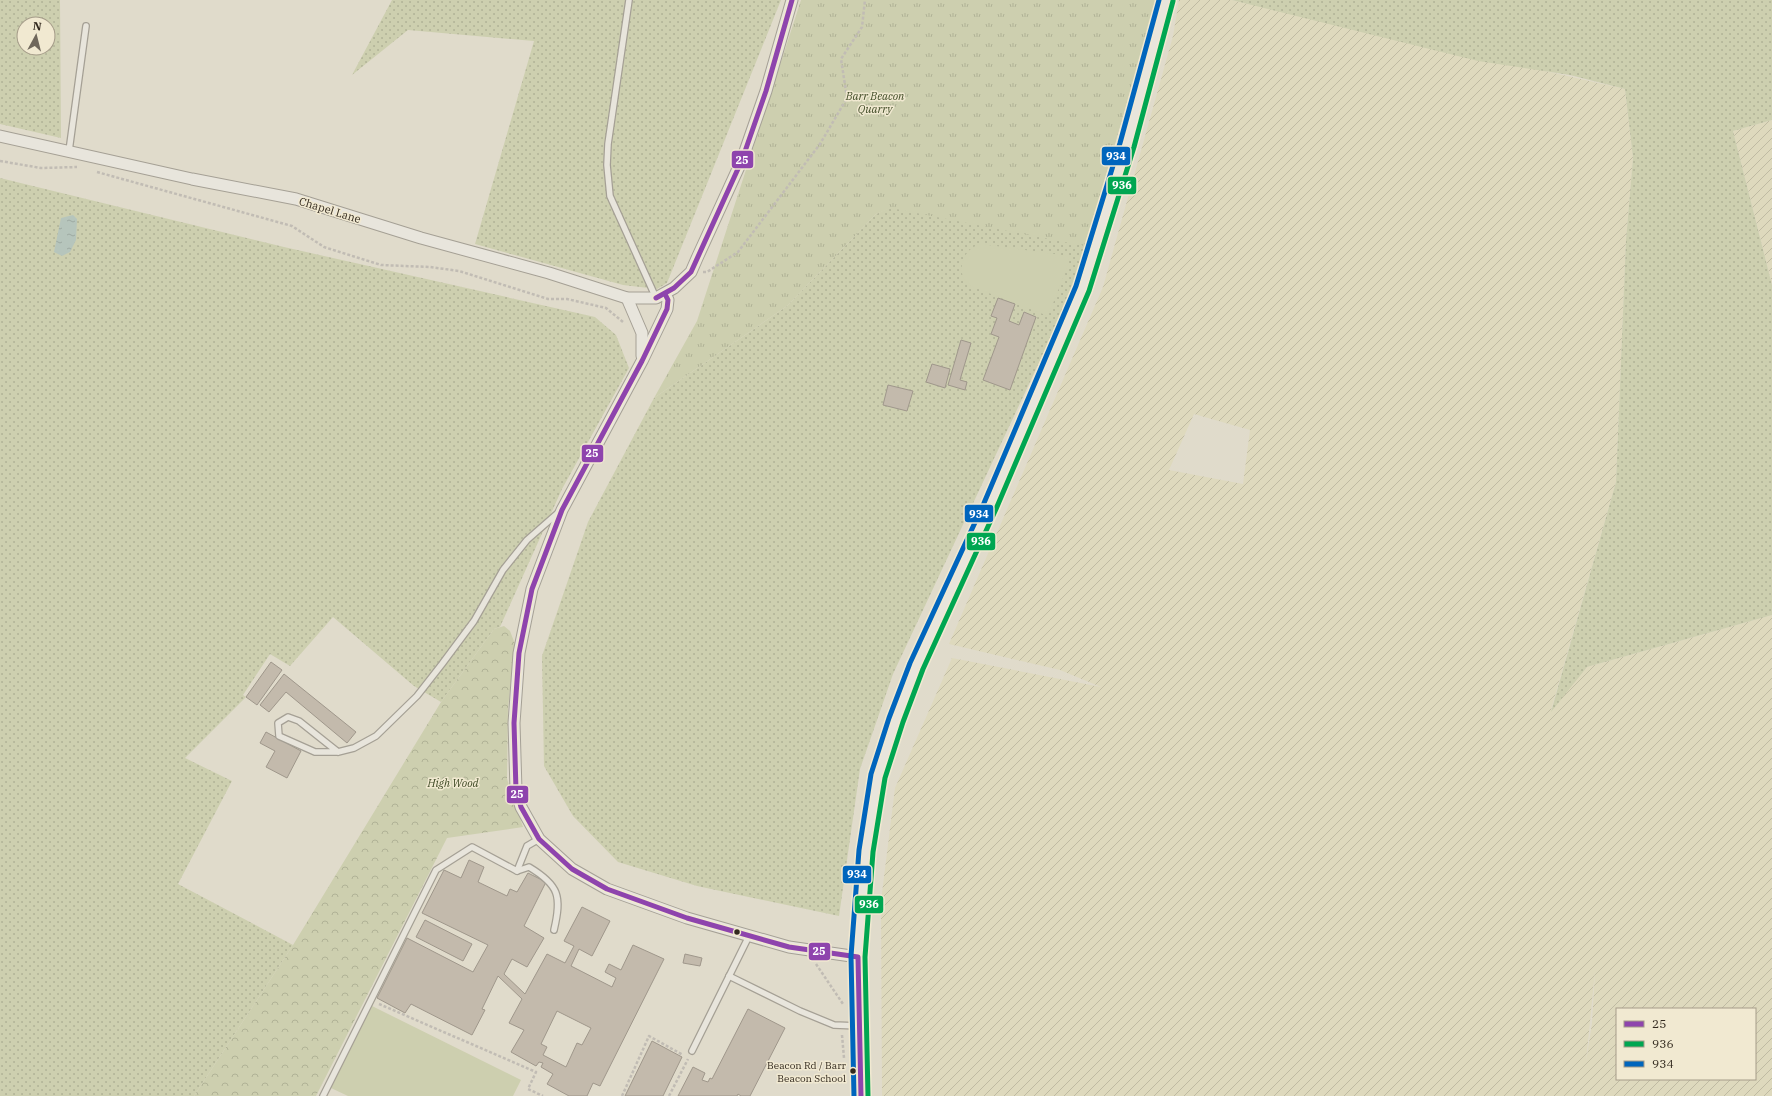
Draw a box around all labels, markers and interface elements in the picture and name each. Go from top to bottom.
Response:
north arrow [16,16,56,56]
text: N [32,19,43,34]
park label: Barr Beacon Quarry [845,89,905,116]
line badge: 934 [1101,146,1131,166]
text: 934 [1106,149,1126,163]
line badge: 25 [731,150,754,169]
text: 25 [735,153,749,167]
line badge: 936 [1107,176,1137,195]
text: 936 [1112,178,1132,192]
street label: Chapel Lane [297,194,363,226]
line badge: 25 [581,444,604,463]
text: 25 [585,446,599,460]
line badge: 934 [964,504,994,523]
text: 934 [969,507,989,521]
line badge: 936 [966,532,996,551]
text: 936 [971,534,991,548]
park label: High Wood [426,776,480,790]
line badge: 25 [506,785,529,804]
text: 25 [510,787,524,801]
line badge: 934 [842,865,872,884]
text: 934 [847,867,867,881]
line badge: 936 [854,895,884,914]
text: 936 [859,897,879,911]
unlabelled marker [732,927,742,937]
line badge: 25 [808,942,831,961]
text: 25 [812,944,826,958]
legend [1616,1008,1756,1080]
text: 25 [1652,1016,1666,1031]
text: 936 [1652,1036,1674,1051]
text: 934 [1652,1056,1674,1071]
place label: Beacon Rd / Barr Beacon School [767,1059,847,1085]
marker: Beacon Rd / Barr Beacon School [848,1066,858,1076]

